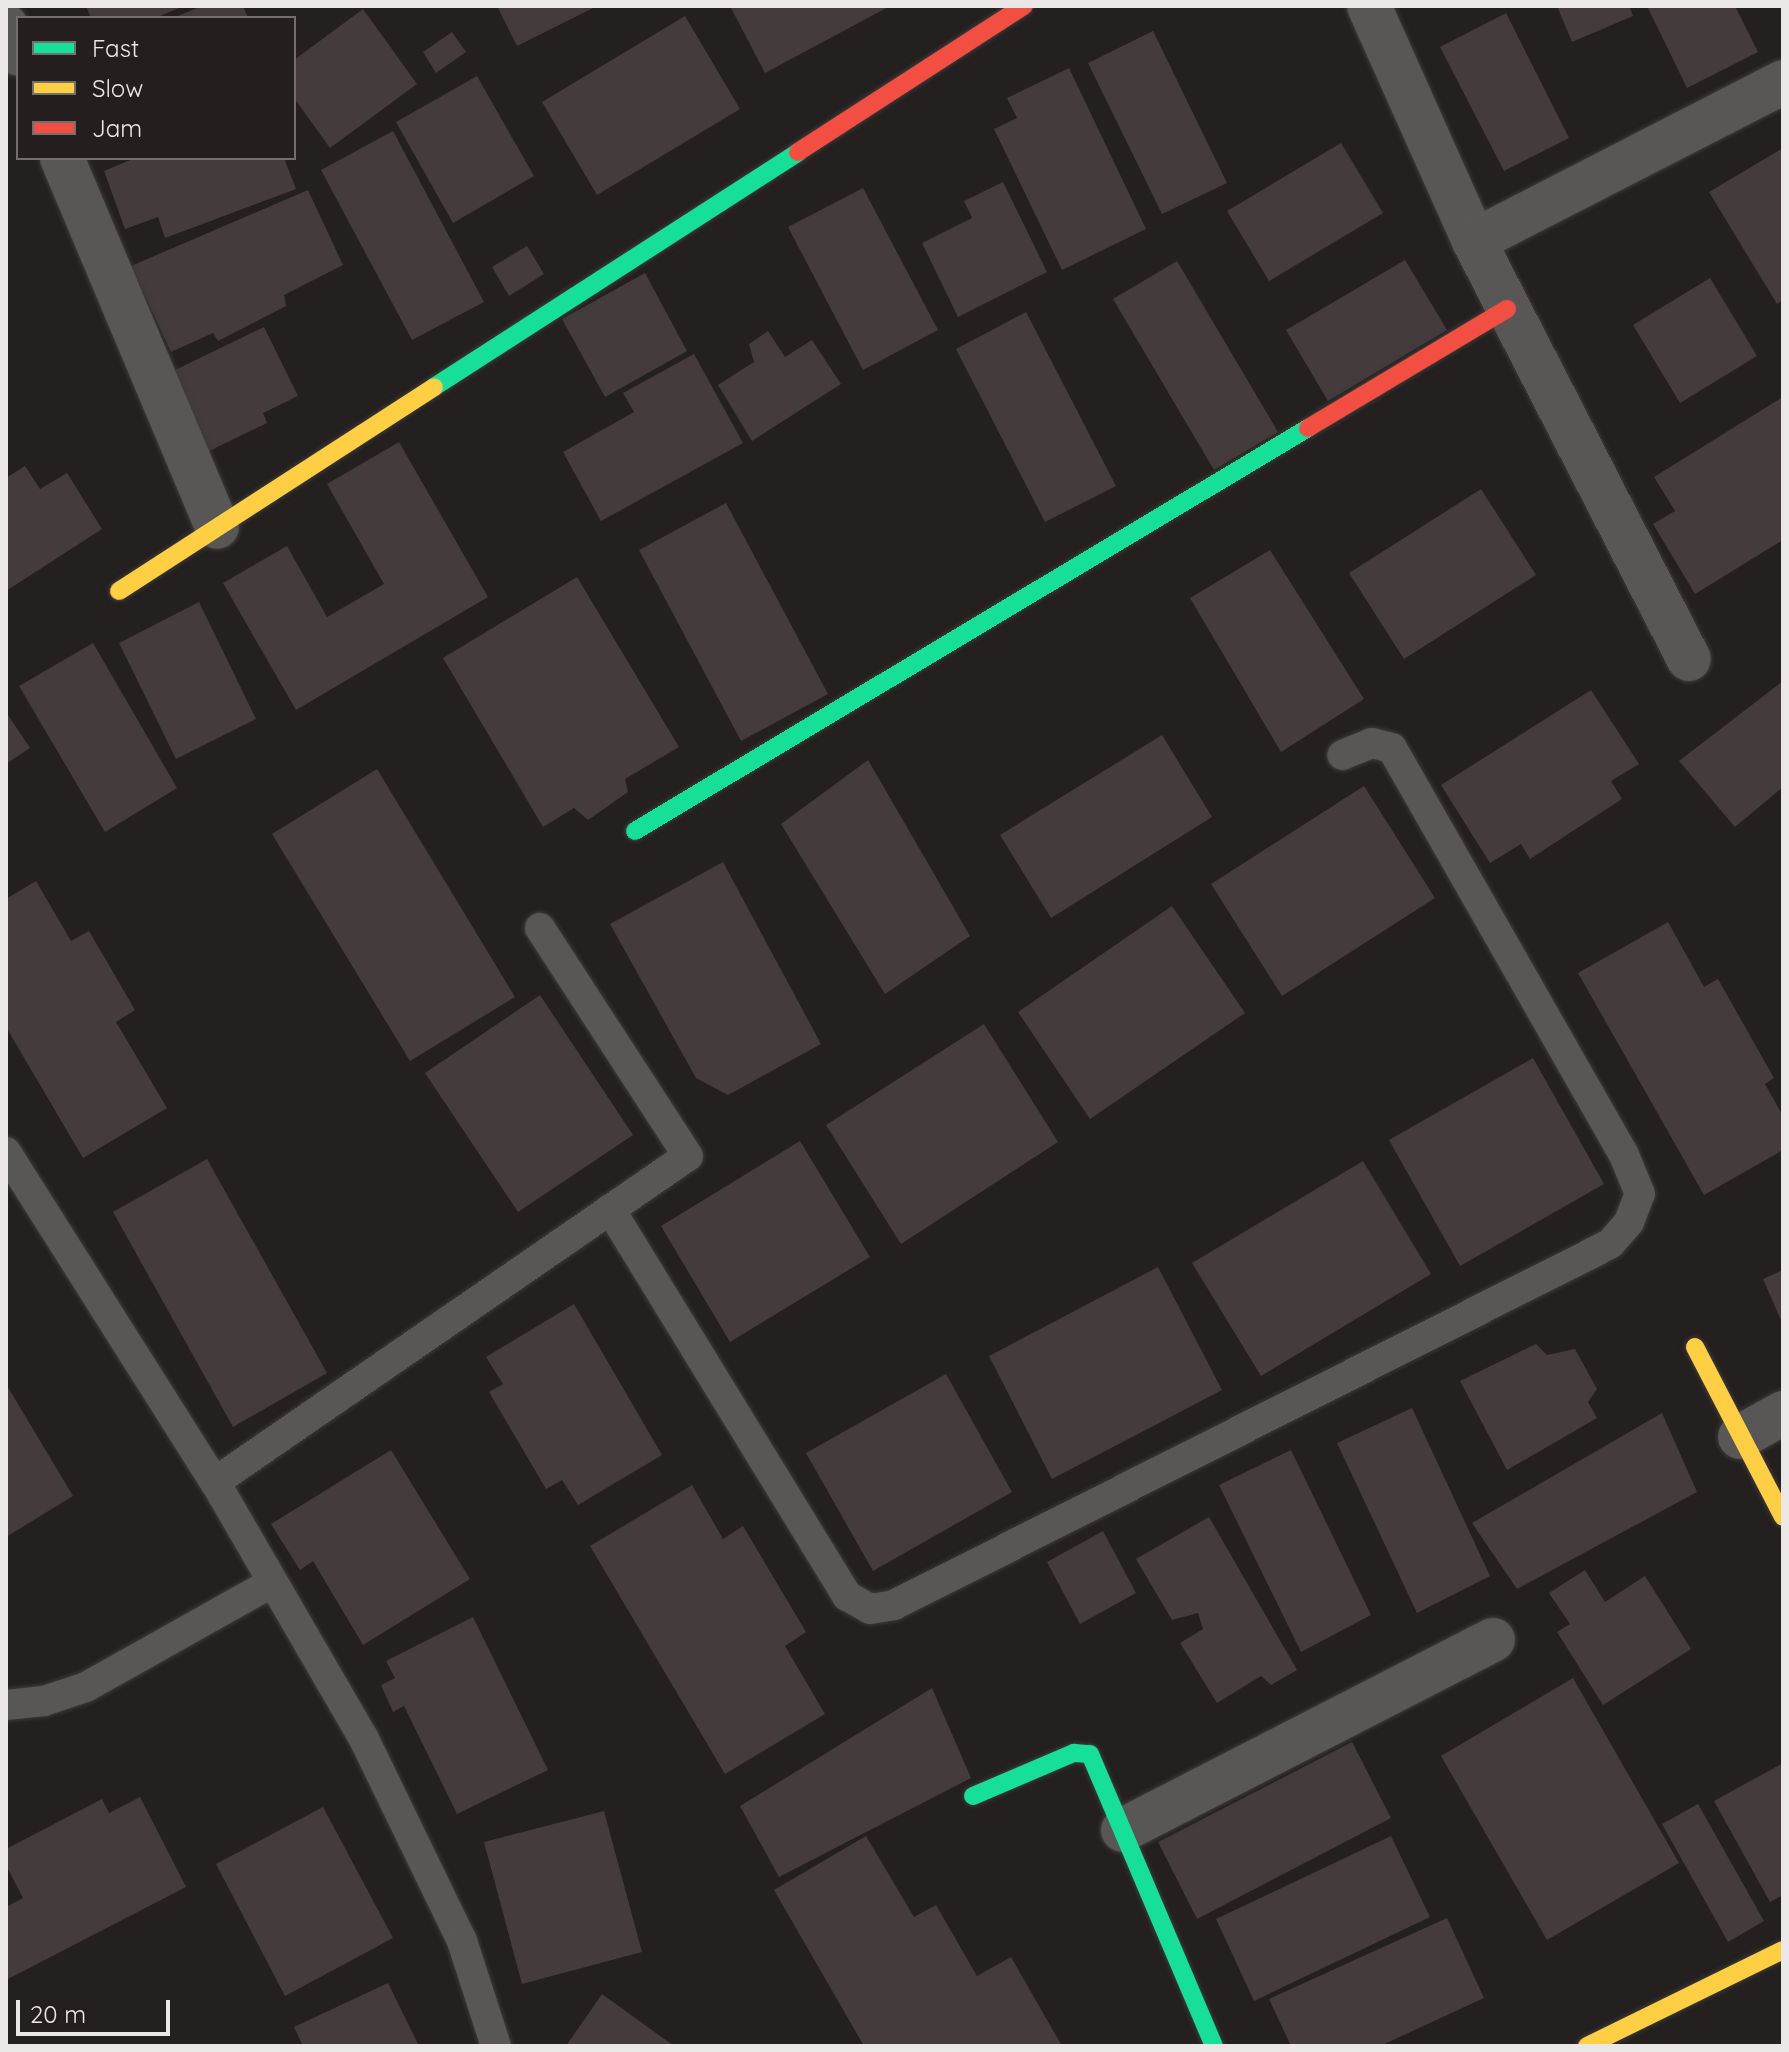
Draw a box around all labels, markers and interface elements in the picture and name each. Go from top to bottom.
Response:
legend [16,16,296,160]
text: Fast [92,33,139,63]
text: Slow [92,73,143,103]
text: Jam [92,113,142,143]
scale bar [20,1984,174,2034]
text: 20 m [30,1999,86,2029]

